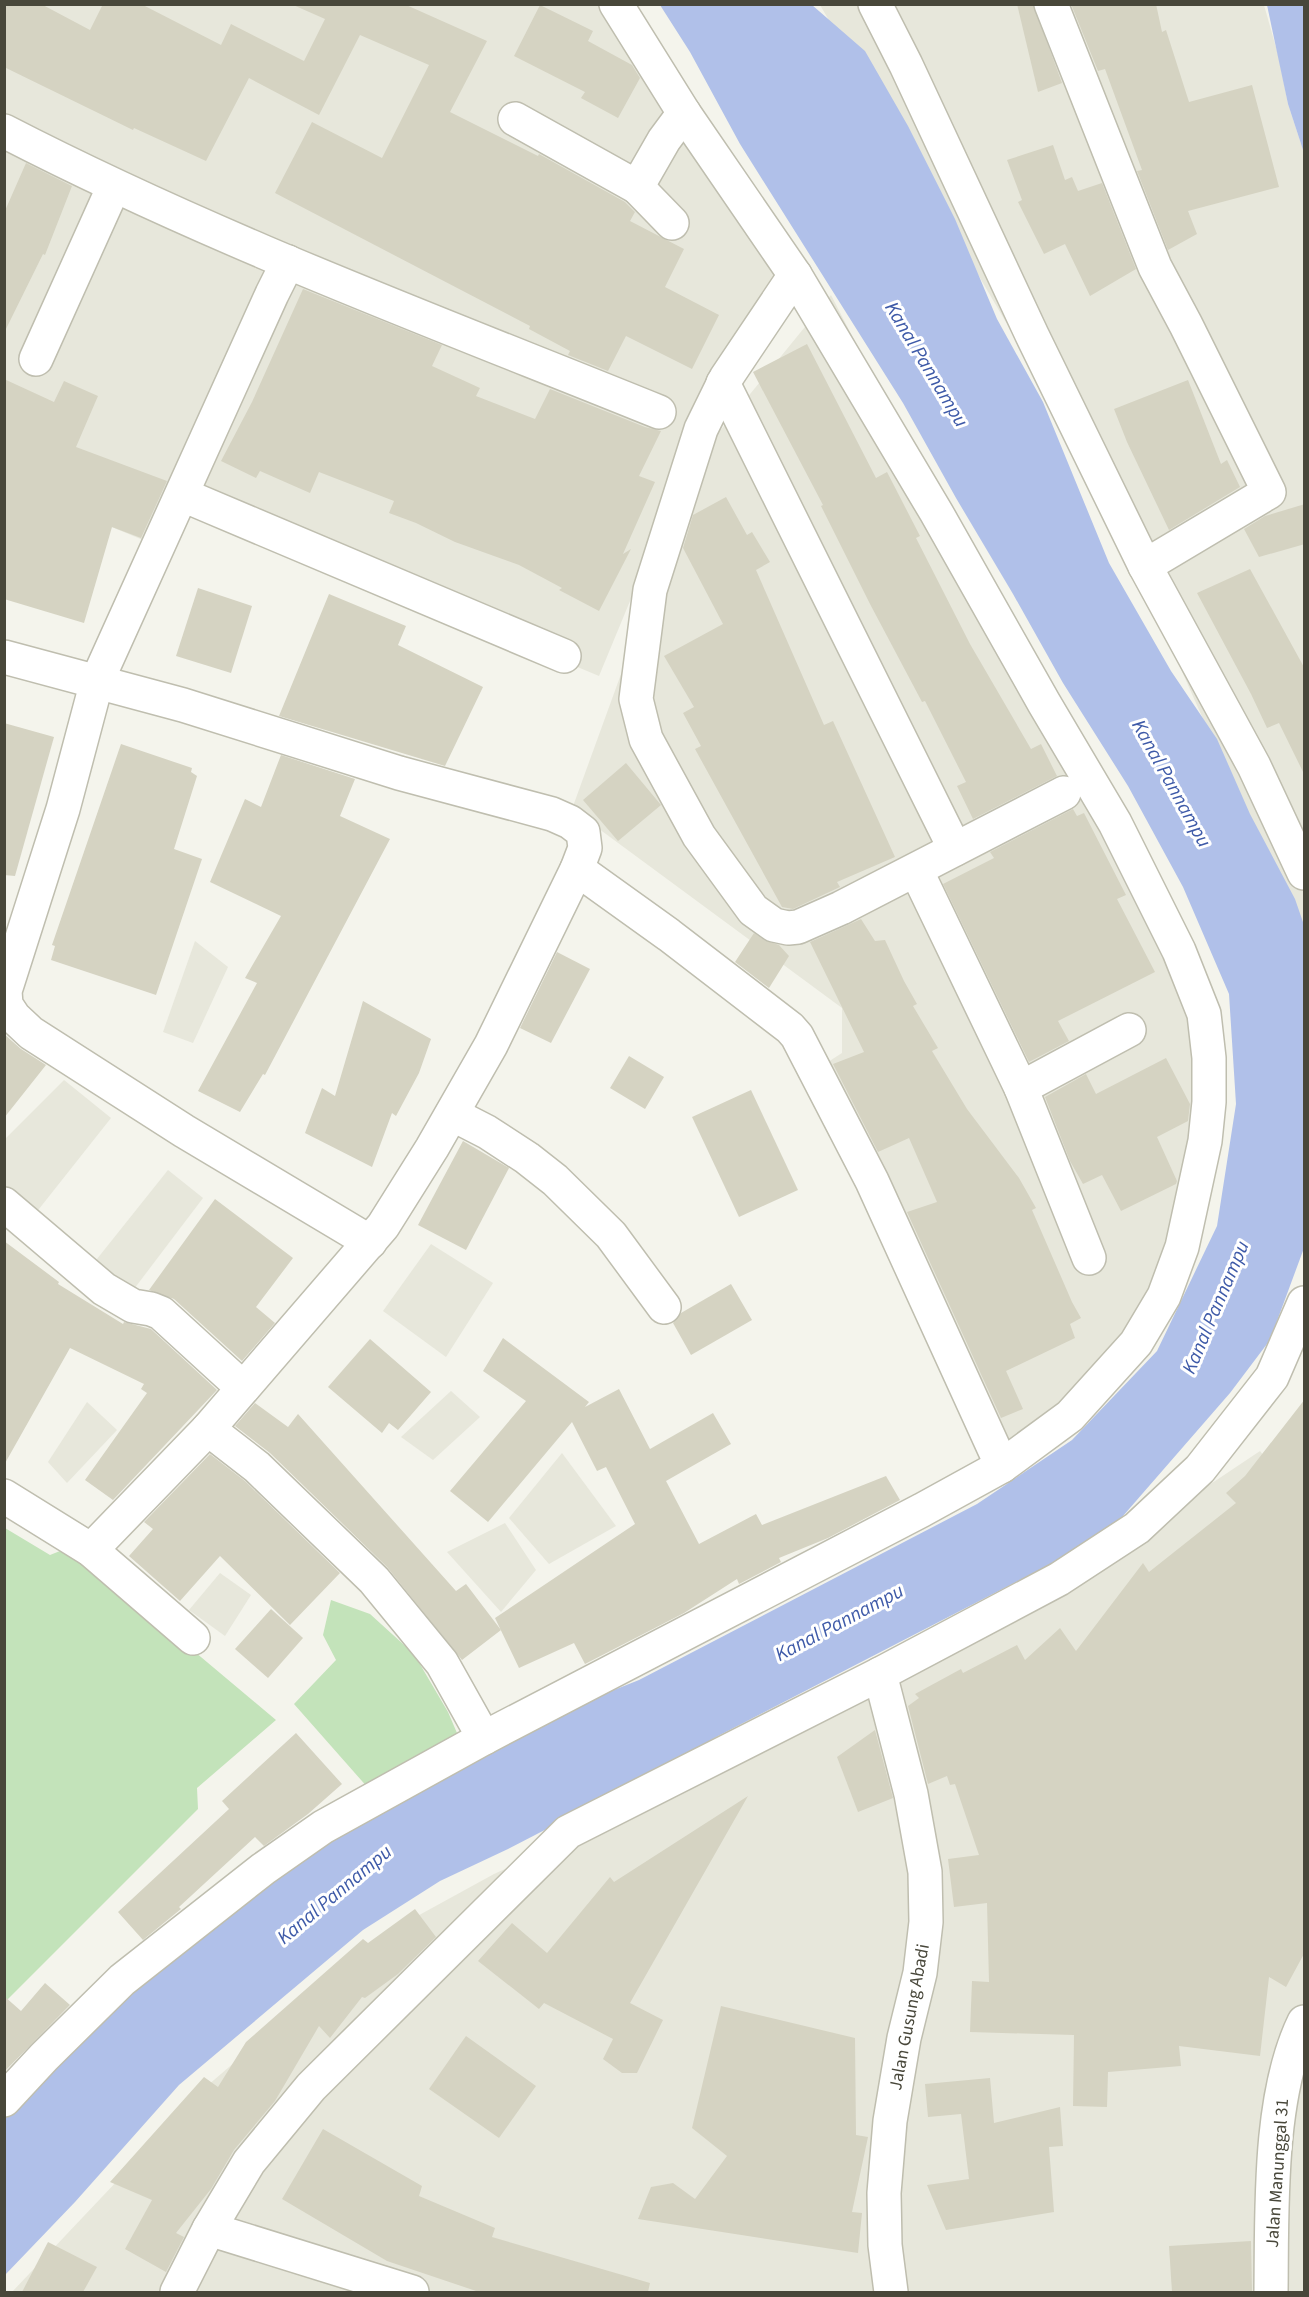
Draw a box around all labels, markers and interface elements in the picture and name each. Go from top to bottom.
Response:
water label: Kanal Pannampu [878,296,975,433]
water label: Kanal Pannampu [1124,715,1218,852]
water label: Kanal Pannampu [1175,1237,1257,1378]
water label: Kanal Pannampu [770,1577,909,1669]
water label: Kanal Pannampu [271,1838,398,1951]
street label: Jalan Gusung Abadi [883,1942,936,2092]
street label: Jalan Manunggal 31 [1260,2098,1295,2248]

